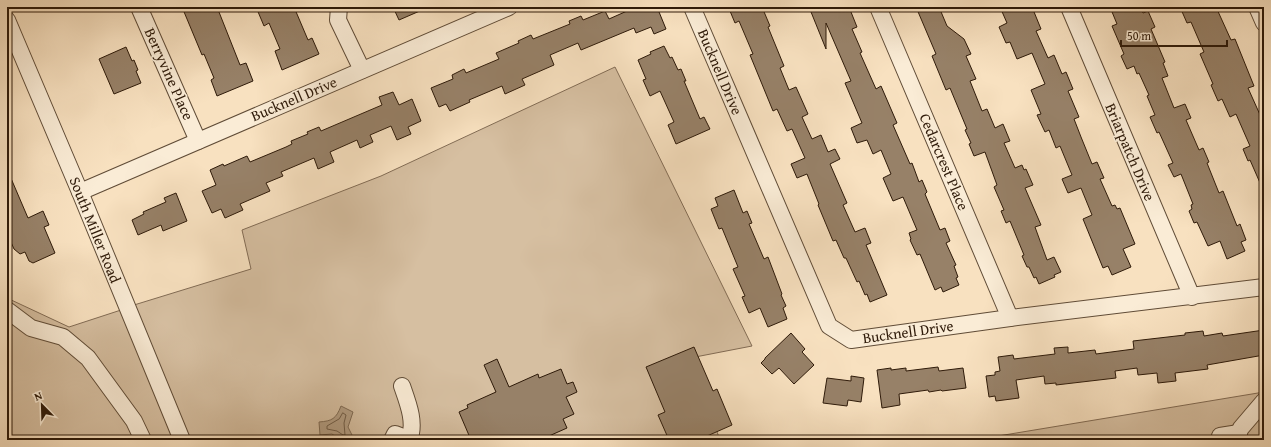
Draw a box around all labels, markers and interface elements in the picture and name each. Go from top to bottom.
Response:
scale bar [1121,22,1227,48]
street label: Berryvine Place [140,24,199,123]
street label: Bucknell Drive [693,26,748,118]
text: 50 m [1127,27,1151,44]
street label: Bucknell Drive [248,71,340,126]
street label: Briarpatch Drive [1100,100,1161,204]
street label: Cedarcrest Place [915,110,974,214]
street label: South Miller Road [65,174,126,286]
street label: Bucknell Drive [861,315,955,348]
north arrow [22,385,62,425]
text: N [32,387,45,405]

